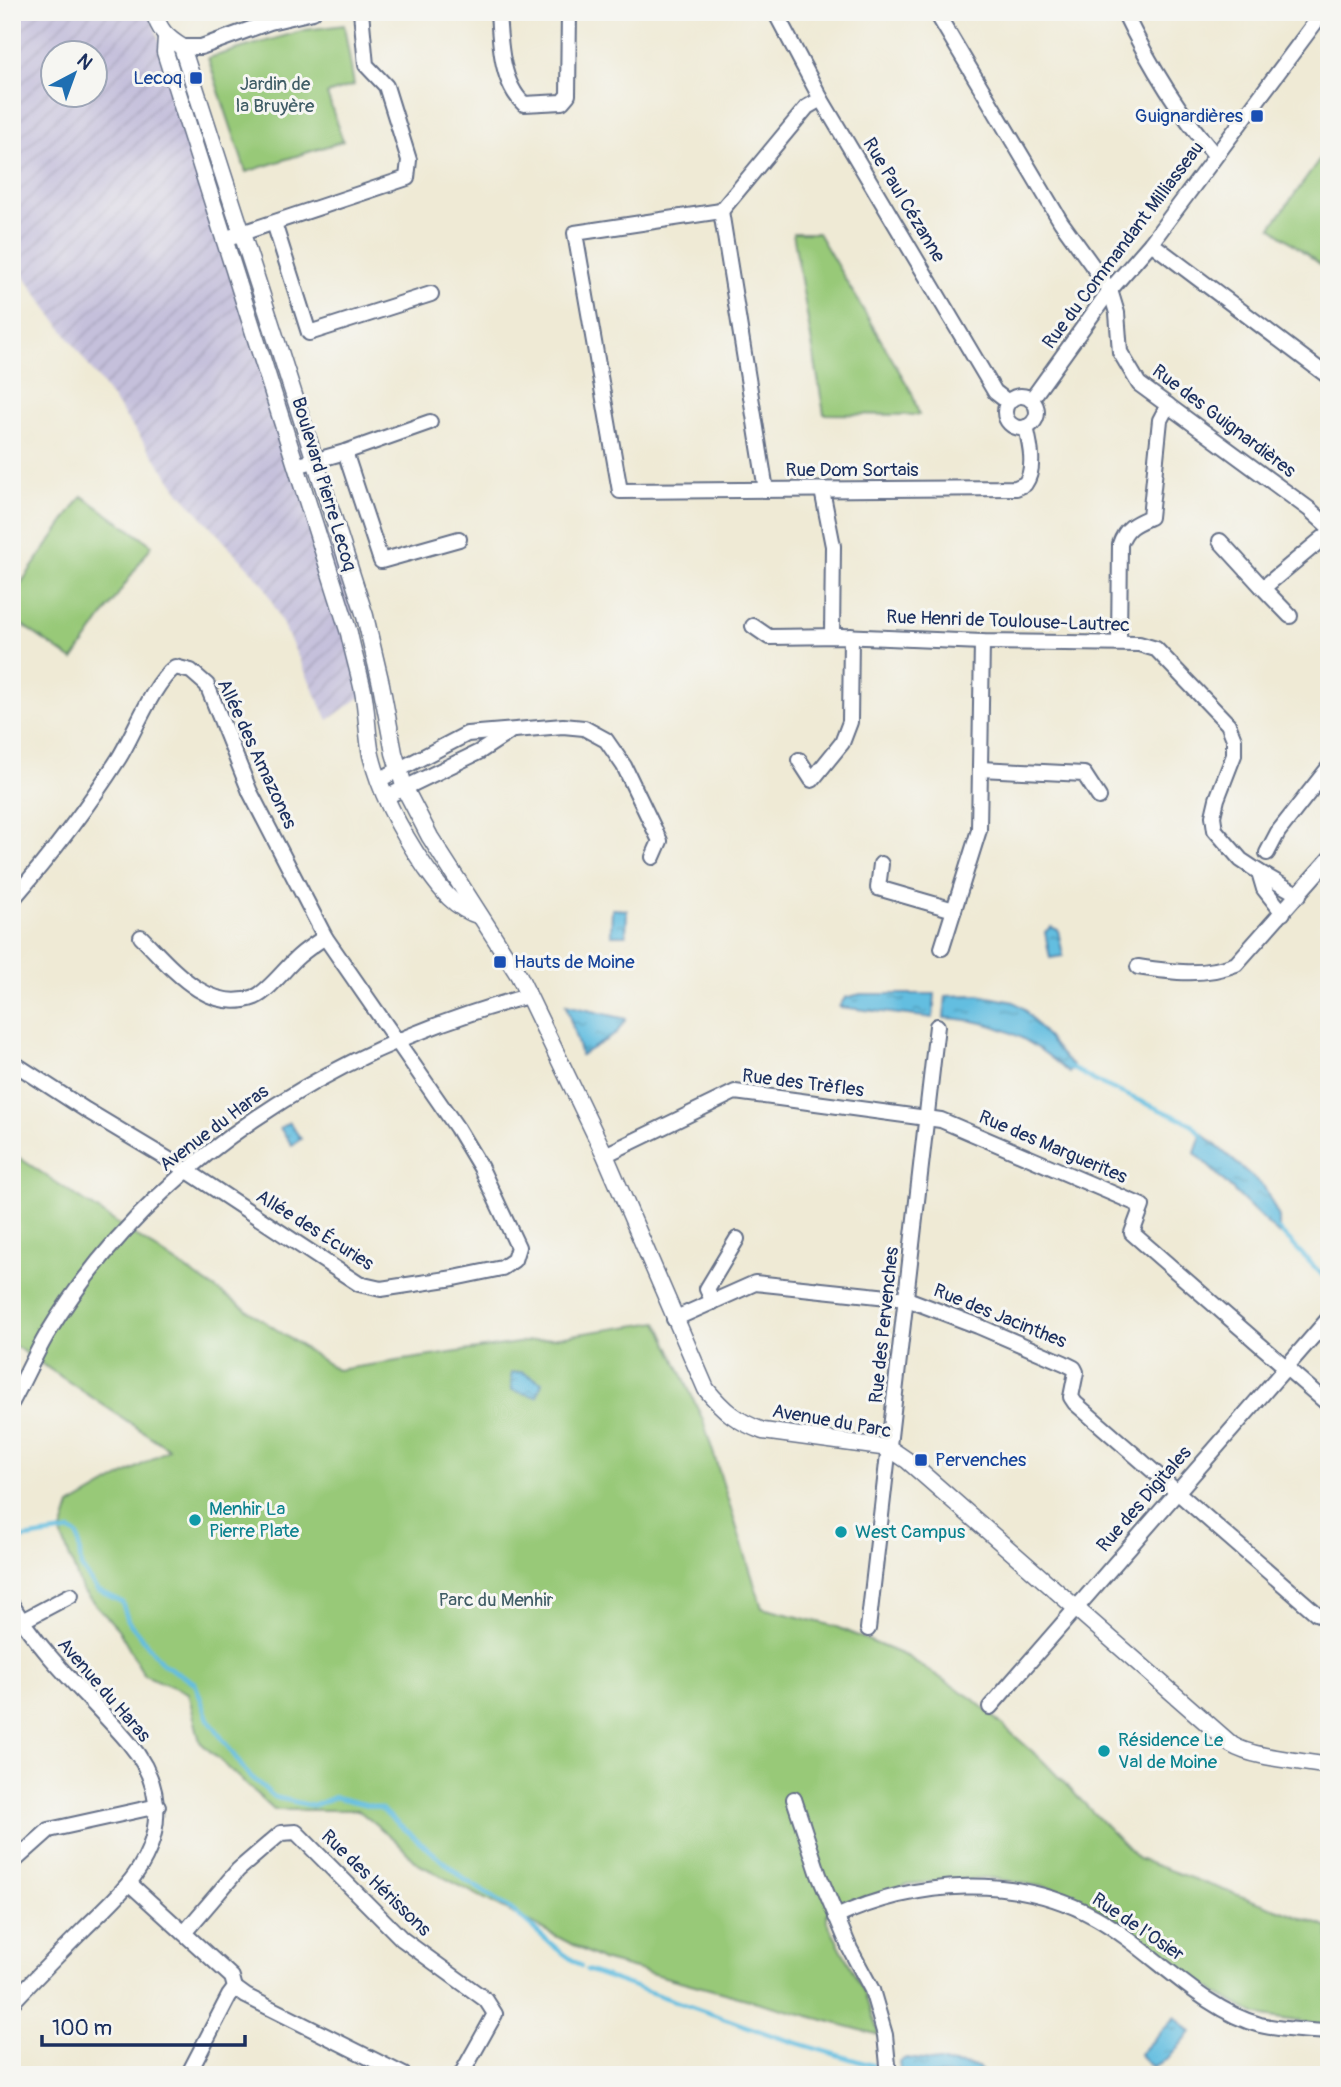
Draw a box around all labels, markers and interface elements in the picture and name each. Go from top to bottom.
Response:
north arrow [38,38,108,108]
text: N [72,49,97,75]
place label: Lecoq [133,66,182,90]
marker: Lecoq [188,70,204,86]
park label: Jardin de la Bruyère [236,72,315,118]
place label: Guignardières [1135,104,1244,128]
marker: Guignardières [1249,108,1265,124]
street label: Rue Paul Cézanne [857,133,951,267]
street label: Rue du Commandant Milliasseau [1037,136,1209,354]
street label: Rue des Guignardières [1147,359,1301,483]
street label: Boulevard Pierre Lecoq [286,394,362,574]
street label: Rue Dom Sortais [785,458,919,482]
street label: Rue Henri de Toulouse-Lautrec [886,605,1131,637]
street label: Allée des Amazones [212,675,302,833]
place label: Hauts de Moine [514,950,635,974]
marker: Hauts de Moine [492,954,508,970]
street label: Rue des Trèfles [741,1064,866,1102]
street label: Avenue du Haras [155,1079,274,1177]
street label: Rue des Marguerites [975,1105,1131,1189]
street label: Allée des Écuries [252,1184,379,1276]
street label: Rue des Pervenches [864,1245,904,1404]
street label: Rue des Jacinthes [930,1278,1070,1354]
street label: Avenue du Parc [771,1399,894,1443]
street label: Rue des Digitales [1091,1441,1197,1557]
place label: Pervenches [935,1448,1027,1472]
marker: Pervenches [913,1452,929,1468]
place label: Menhir La Pierre Plate [209,1497,300,1543]
marker: Menhir La Pierre Plate [187,1512,203,1528]
place label: West Campus [855,1520,966,1544]
marker: West Campus [833,1524,849,1540]
park label: Parc du Menhir [439,1588,554,1612]
street label: Avenue du Haras [52,1633,156,1747]
place label: Résidence Le Val de Moine [1118,1728,1224,1774]
marker: Résidence Le Val de Moine [1096,1743,1112,1759]
street label: Rue des Hérissons [316,1824,436,1942]
street label: Rue de l’Osier [1087,1887,1189,1967]
scale bar [42,2003,245,2047]
text: 100 m [52,2015,112,2042]

